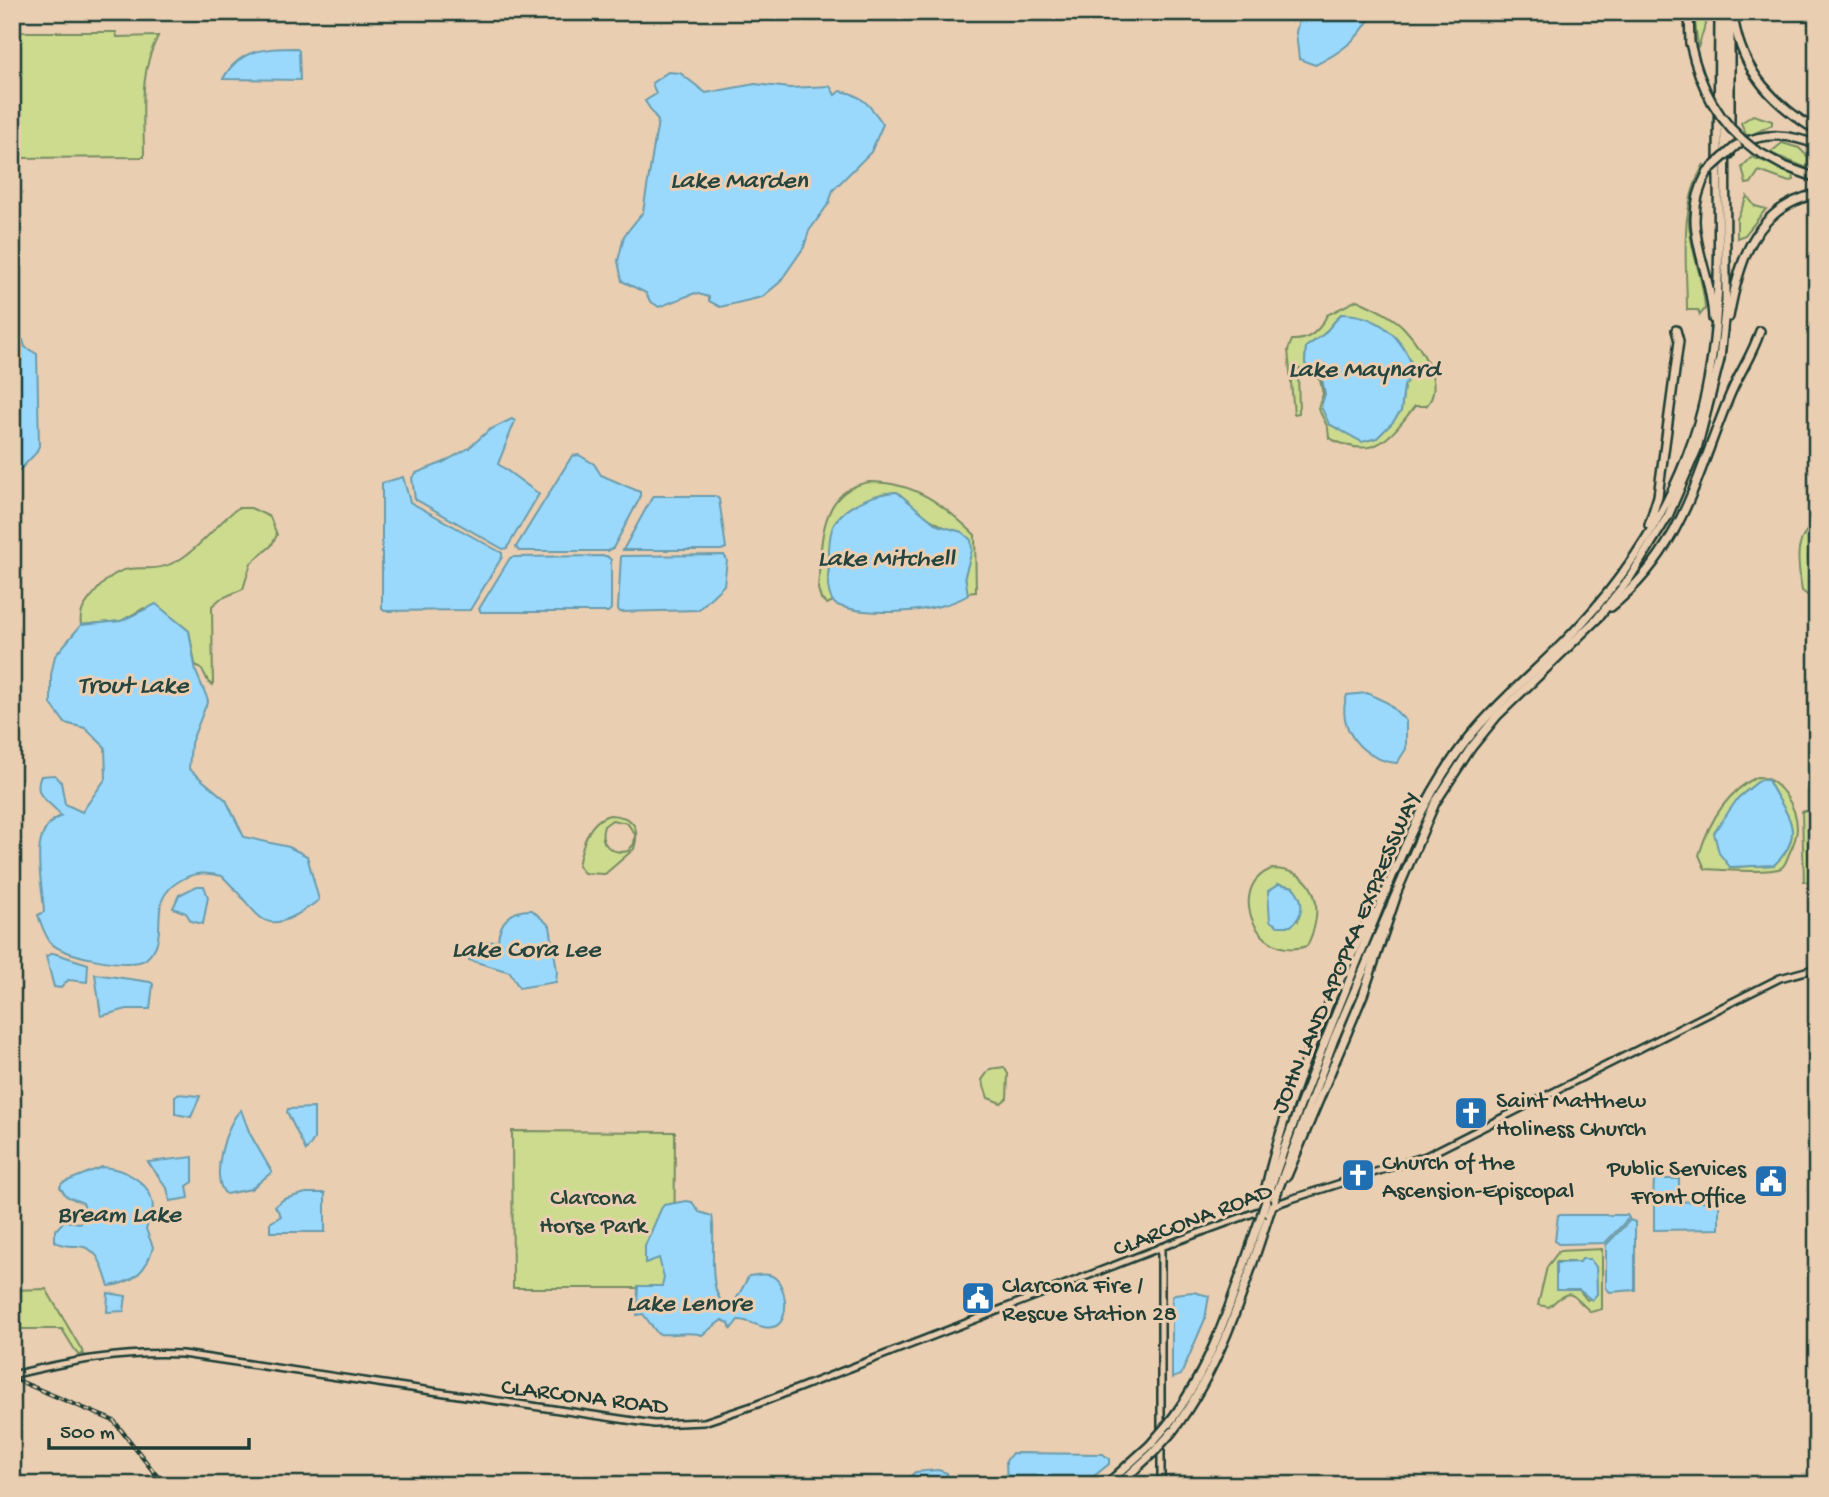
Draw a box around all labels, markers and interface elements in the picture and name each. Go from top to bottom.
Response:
water label: Lake Marden [670,167,809,198]
water label: Lake Maynard [1288,356,1443,387]
water label: Lake Mitchell [817,545,956,576]
water label: Trout Lake [78,672,190,703]
street label: JOHN LAND APOPKA EXPRESSWAY [1266,788,1428,1119]
water label: Lake Cora Lee [452,936,602,967]
place label: Saint Matthew Holiness Church [1496,1088,1647,1145]
church icon: Saint Matthew Holiness Church [1452,1094,1490,1132]
place label: Church of the Ascension-Episcopal [1382,1150,1574,1207]
church icon: Church of the Ascension-Episcopal [1339,1156,1377,1194]
place label: Public Services Front Office [1606,1156,1747,1213]
public building icon: Public Services Front Office [1752,1162,1790,1200]
street label: CLARCONA ROAD [1109,1177,1277,1265]
park label: Clarcona Horse Park [539,1185,649,1242]
water label: Bream Lake [57,1201,183,1232]
place label: Clarcona Fire / Rescue Station 28 [1002,1273,1177,1330]
public building icon: Clarcona Fire / Rescue Station 28 [959,1279,997,1317]
water label: Lake Lenore [626,1290,754,1321]
street label: CLARCONA ROAD [499,1374,670,1423]
scale bar [49,1406,248,1450]
text: 500 m [60,1422,115,1447]

